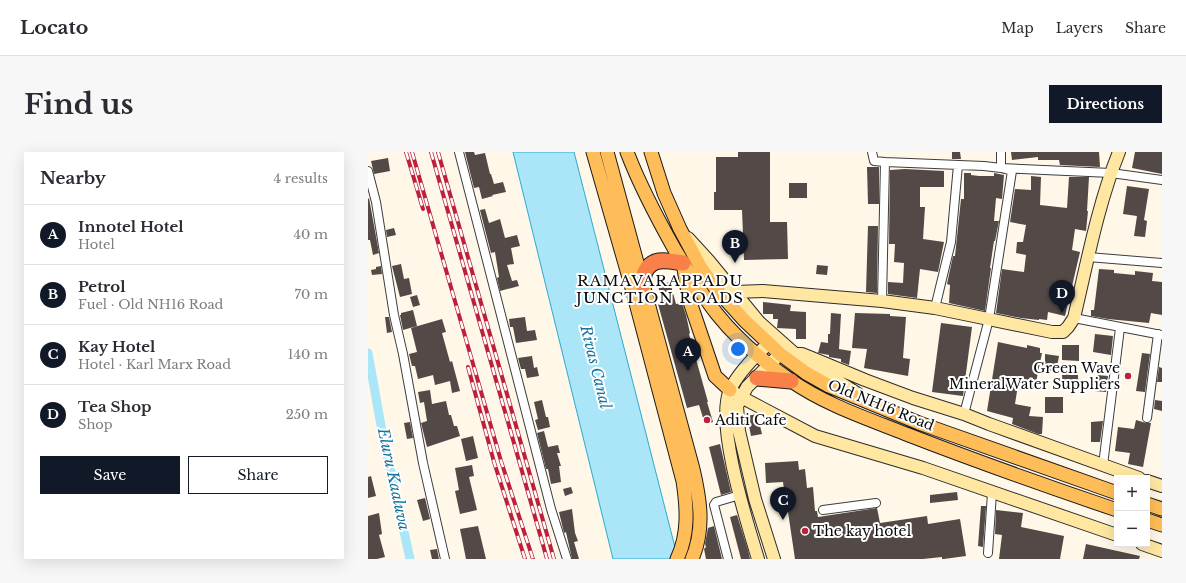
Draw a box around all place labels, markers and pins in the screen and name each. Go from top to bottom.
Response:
pin: B [722,230,748,263]
pin: D [1049,280,1075,313]
pin: A [675,338,701,371]
place label: Green Wave MineralWater Suppliers [949,359,1120,393]
marker: Green Wave MineralWater Suppliers [1123,371,1133,381]
place label: Aditi Cafe [714,411,787,429]
marker: Aditi Cafe [702,415,712,425]
pin: C [770,487,796,520]
place label: The kay hotel [813,522,912,540]
marker: The kay hotel [800,526,810,536]

